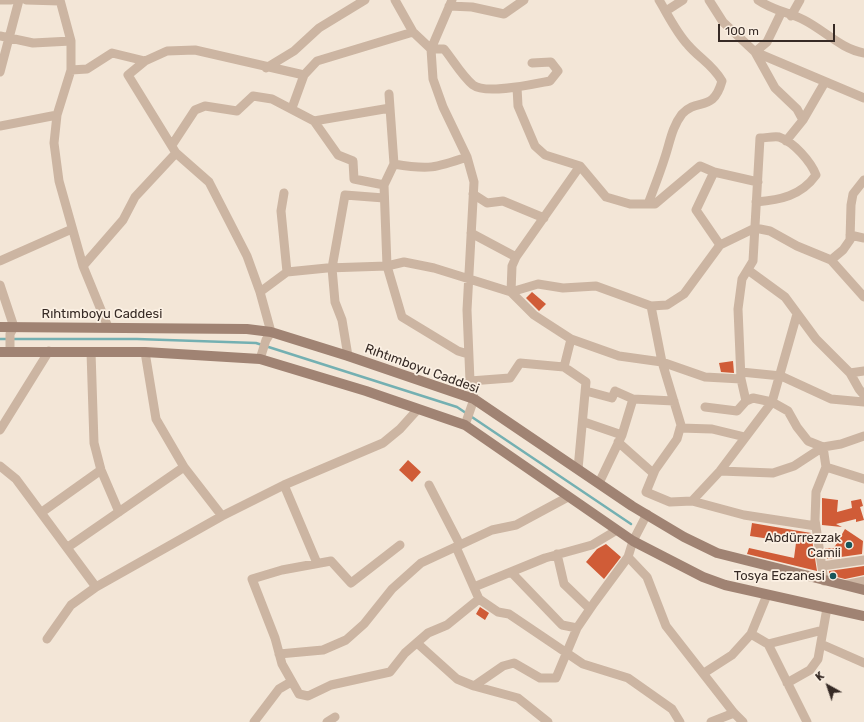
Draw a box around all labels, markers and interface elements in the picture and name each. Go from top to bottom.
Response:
scale bar [720,16,837,42]
text: 100 m [725,24,759,38]
street label: Rıhtımboyu Caddesi [42,306,162,322]
street label: Rıhtımboyu Caddesi [363,341,481,397]
place label: Abdürrezzak Camii [765,530,841,561]
marker: Abdürrezzak Camii [844,540,854,550]
place label: Tosya Eczanesi [734,568,825,584]
marker: Tosya Eczanesi [828,571,838,581]
north arrow [808,666,848,706]
text: K [813,669,827,684]

